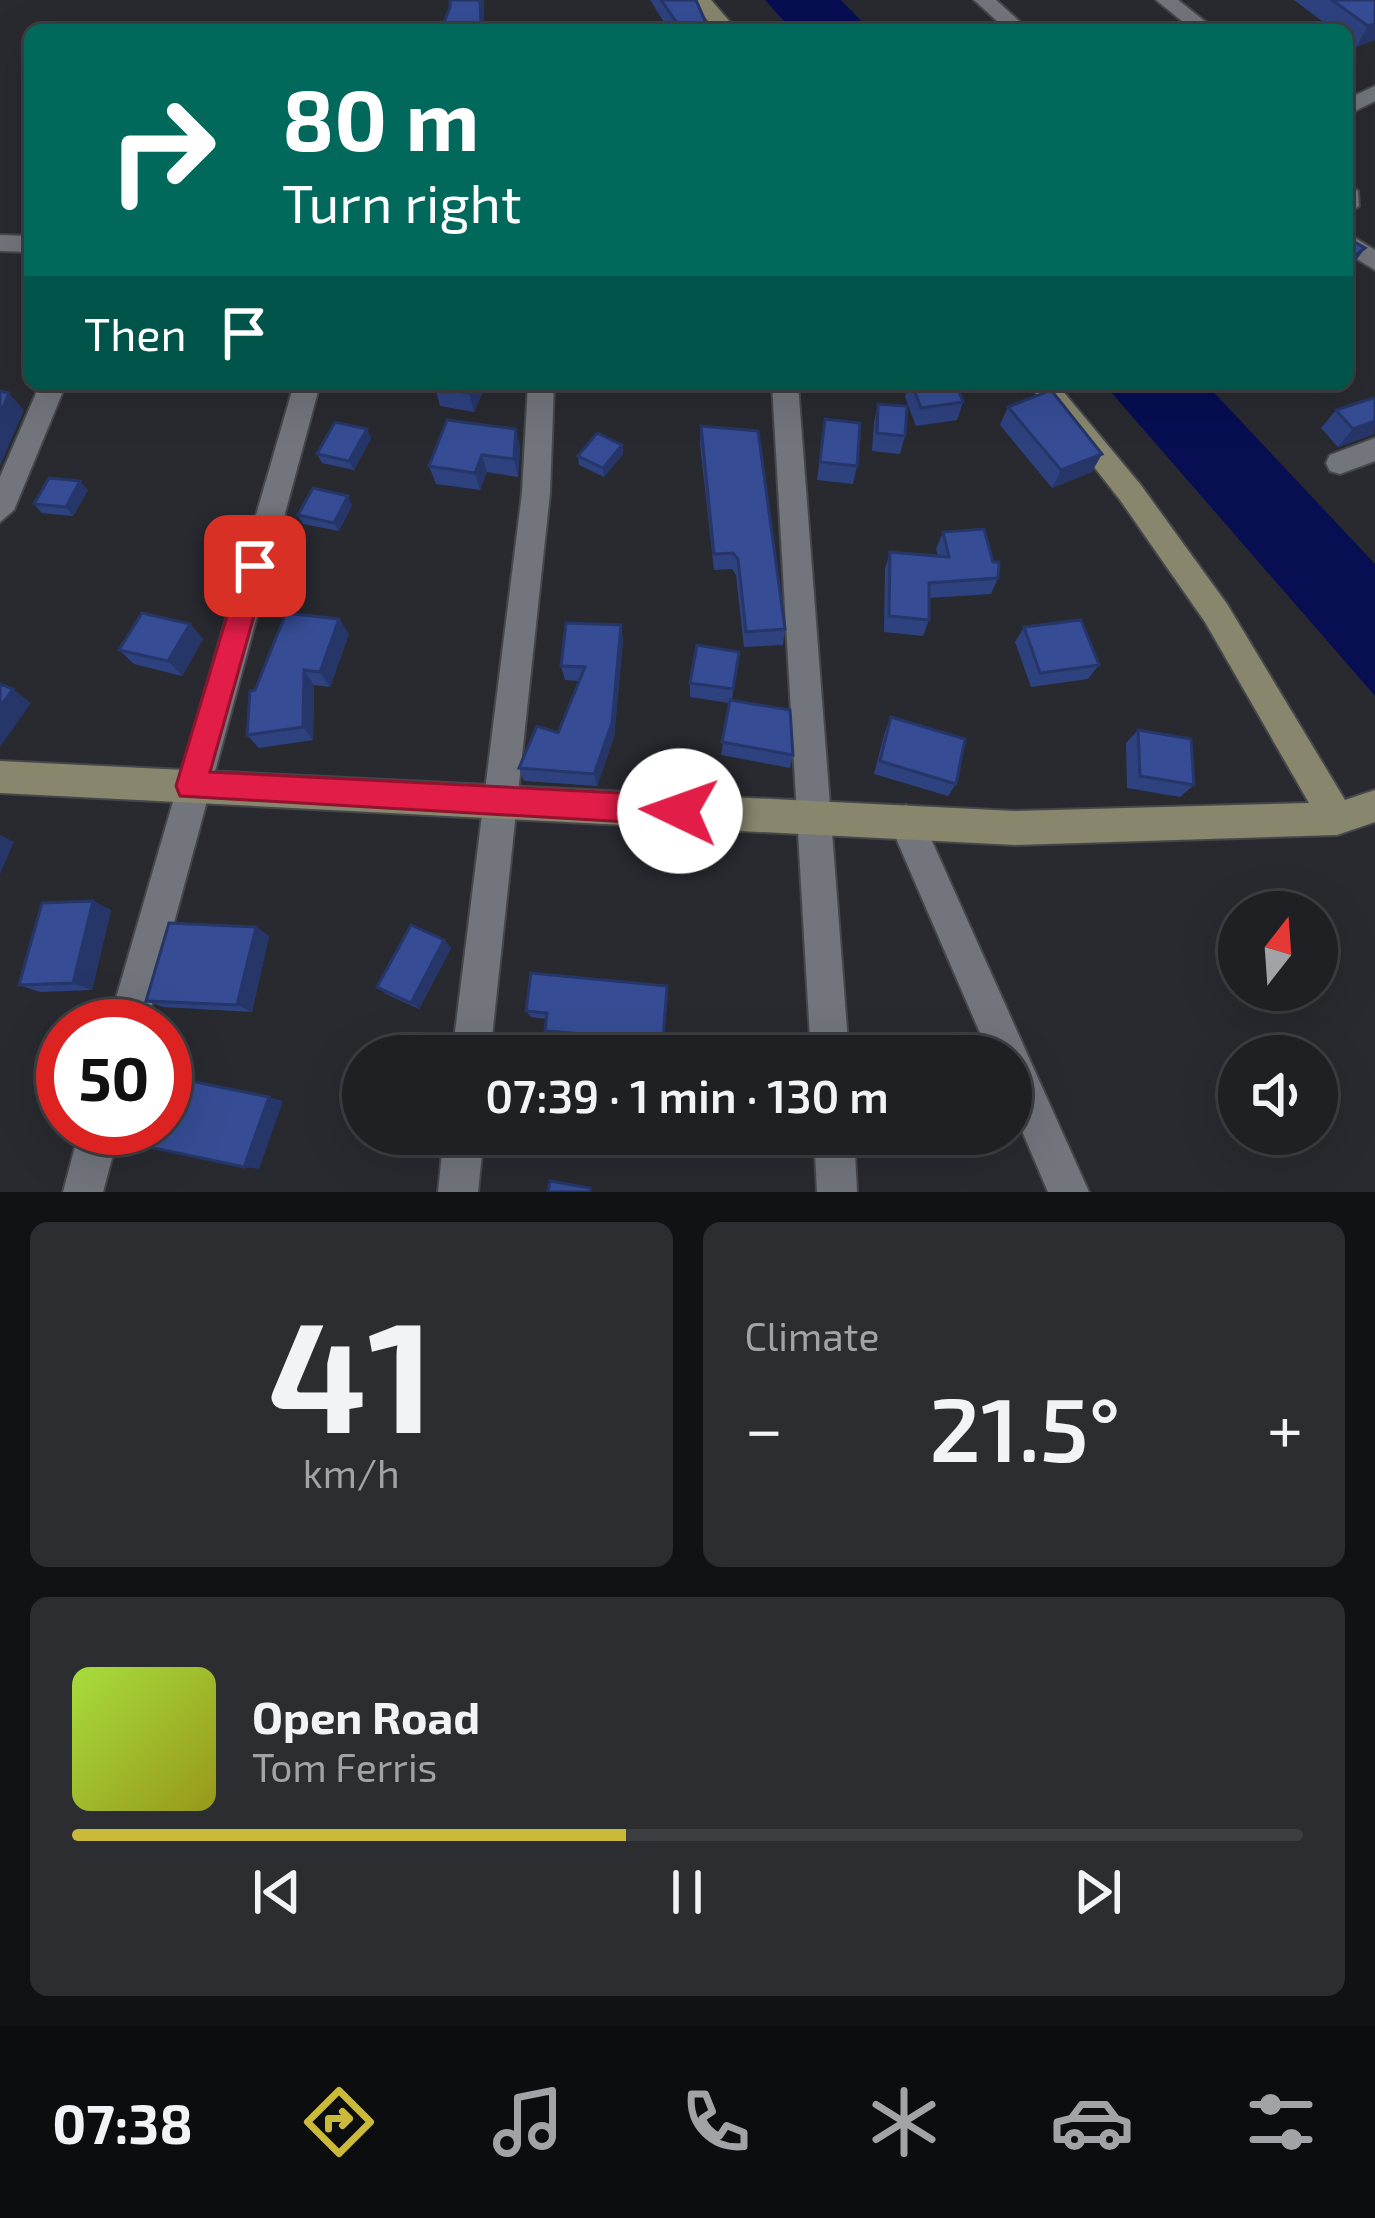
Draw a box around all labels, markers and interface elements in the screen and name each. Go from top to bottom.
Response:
text: 80 m [282,67,479,168]
icon: right [84,72,240,228]
text: Turn right [282,169,522,234]
icon: arrive [211,300,277,366]
text: Then [84,306,187,360]
pin [204,515,306,617]
icon: arrive [222,533,288,599]
position arrow [617,748,743,874]
north arrow [1218,891,1338,1011]
map controls [1218,891,1338,1155]
speed limit sign: 50 [36,999,192,1155]
button: sound [1218,1035,1338,1155]
text: 07:39 · 1 min · 130 m [485,1068,889,1122]
text: 41 [268,1277,435,1464]
text: Climate [745,1312,879,1359]
text: 21.5° [929,1372,1121,1480]
text: − [745,1387,783,1466]
text: + [1267,1387,1303,1466]
text: km/h [303,1449,400,1496]
text: Open Road [252,1689,480,1743]
text: Tom Ferris [252,1743,437,1790]
icon: previous [244,1859,310,1925]
icon: pause [654,1859,720,1925]
icon: next [1065,1859,1131,1925]
icon: directions [297,2080,381,2164]
icon: music [486,2080,570,2164]
icon: phone [674,2080,758,2164]
icon: climate [862,2080,946,2164]
icon: car [1050,2080,1134,2164]
icon: filters [1239,2080,1323,2164]
text: 07:38 [52,2090,193,2155]

